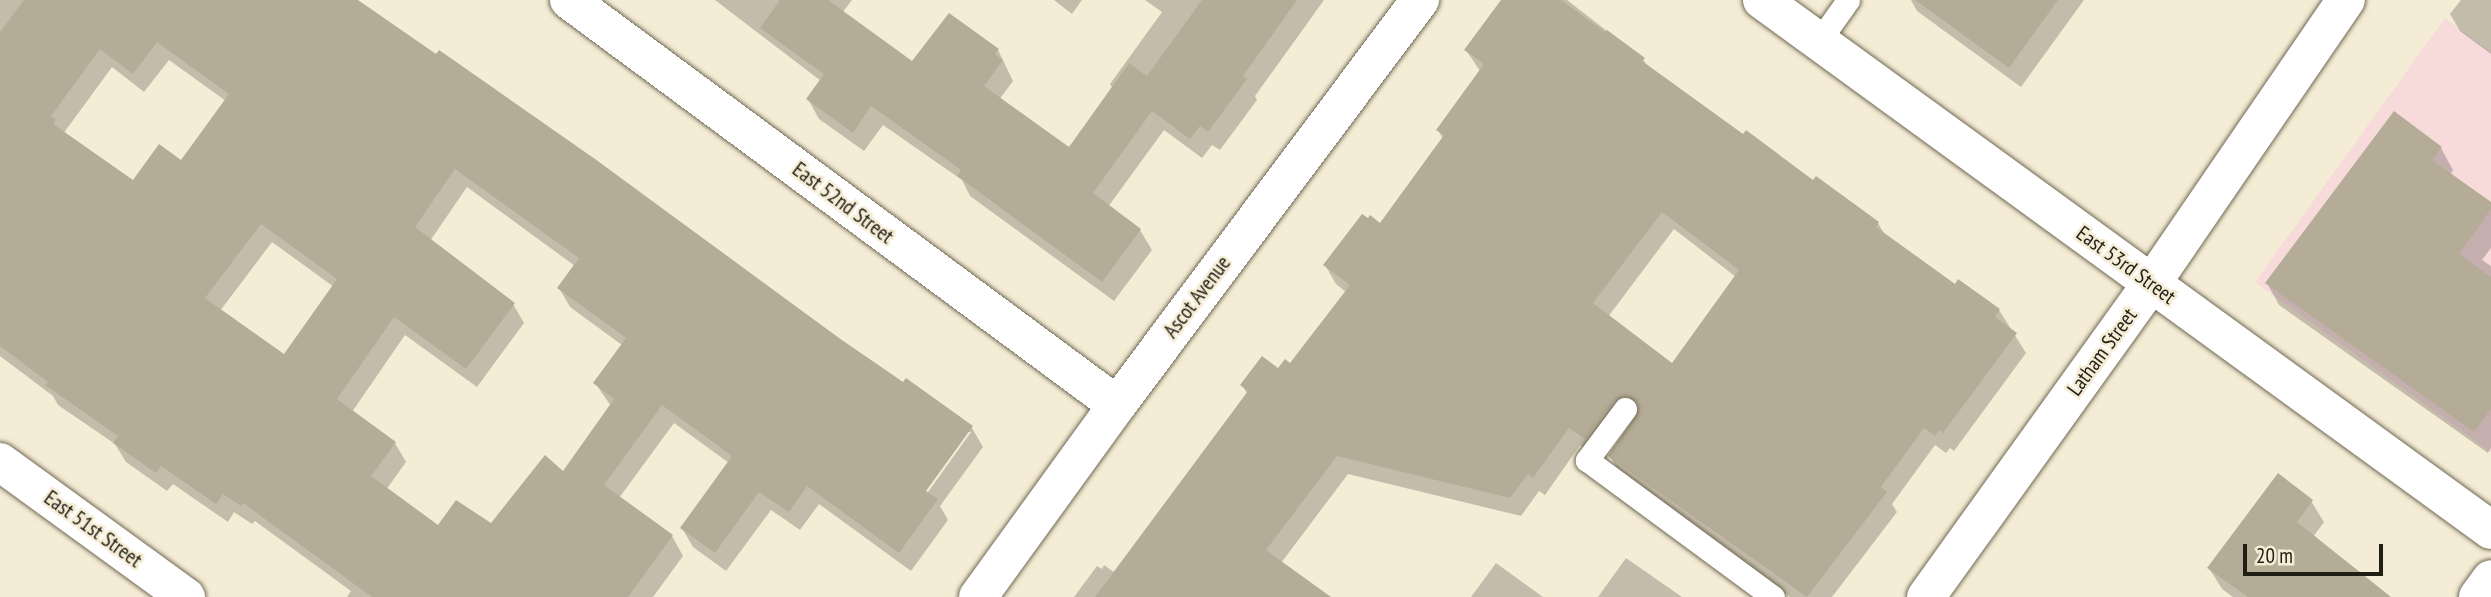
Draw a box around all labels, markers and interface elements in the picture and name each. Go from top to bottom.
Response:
street label: East 52nd Street [788,157,898,249]
street label: East 53rd Street [2072,221,2180,309]
street label: Ascot Avenue [1158,251,1236,343]
street label: Latham Street [2062,303,2142,401]
street label: East 51st Street [39,485,147,573]
scale bar [2246,530,2386,574]
text: 20 m [2256,542,2293,569]

